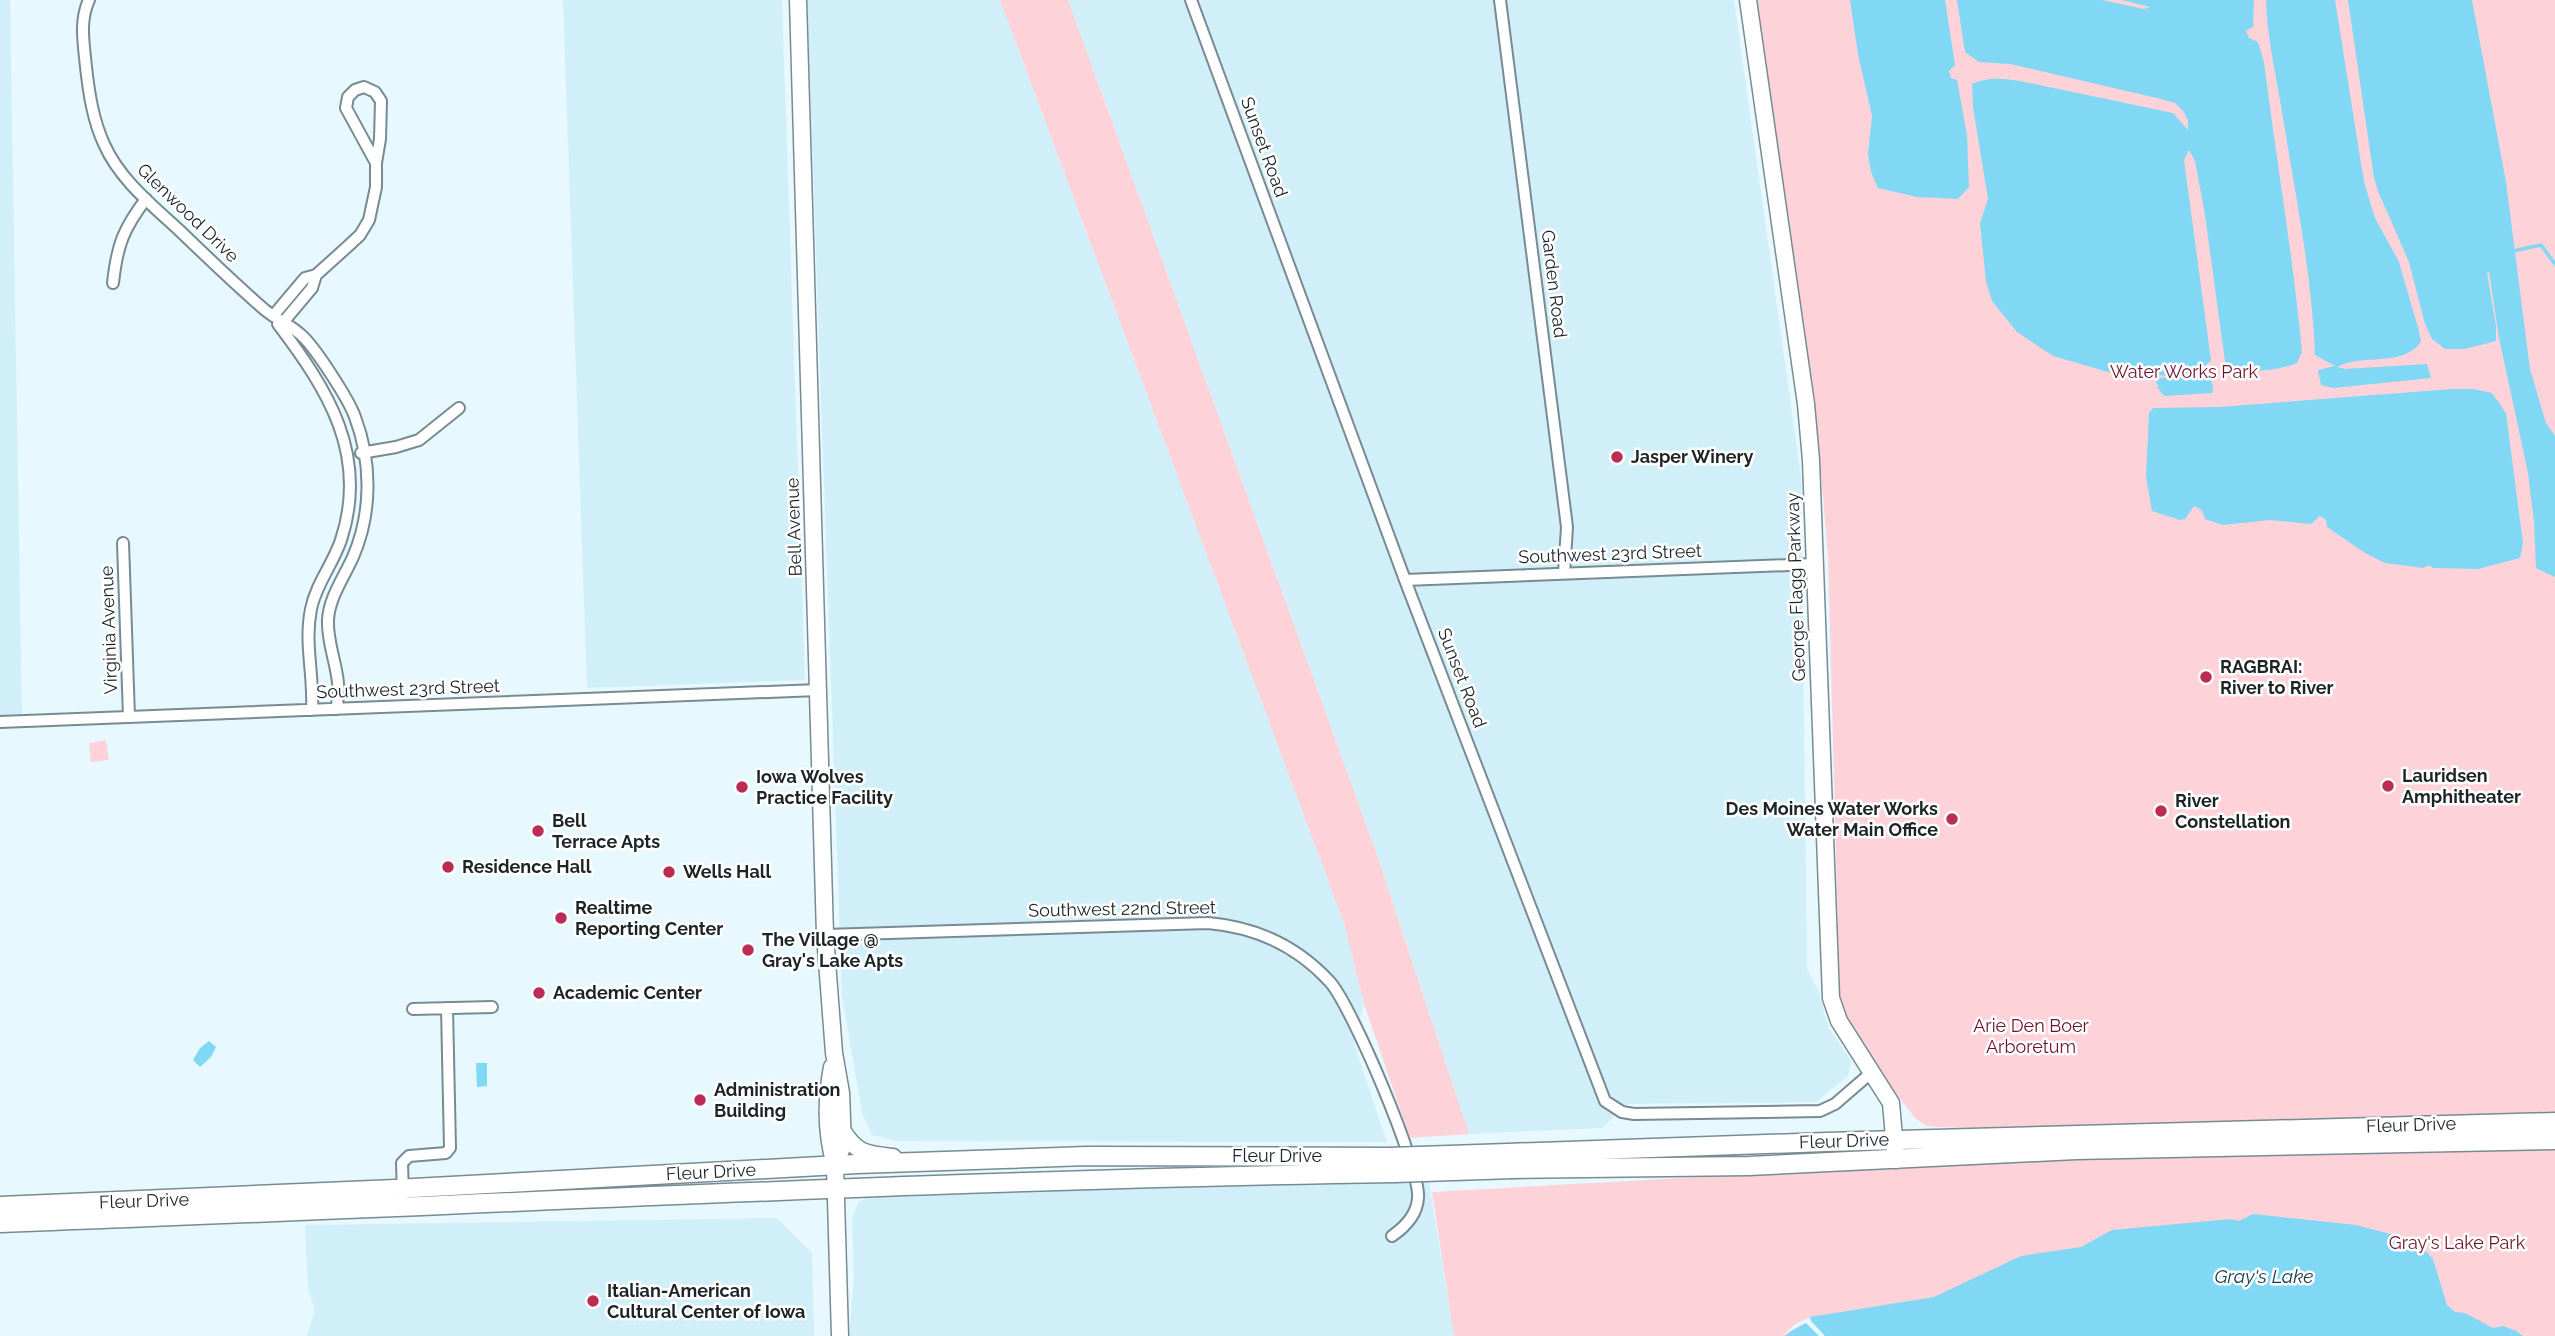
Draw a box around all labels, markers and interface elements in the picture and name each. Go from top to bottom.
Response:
street label: Sunset Road [1237,94,1292,200]
street label: Glenwood Drive [133,159,244,267]
street label: Garden Road [1537,229,1572,339]
park label: Water Works Park [2110,361,2259,382]
place label: Jasper Winery [1631,446,1754,467]
marker: Jasper Winery [1609,449,1625,465]
street label: Bell Avenue [781,477,806,577]
street label: George Flagg Parkway [1782,492,1809,682]
street label: Southwest 23rd Street [1518,540,1702,567]
street label: Virginia Avenue [96,565,121,695]
street label: Sunset Road [1434,625,1491,731]
place label: RAGBRAI: River to River [2220,656,2334,698]
marker: RAGBRAI: River to River [2198,669,2214,685]
street label: Southwest 23rd Street [316,675,500,702]
place label: Lauridsen Amphitheater [2402,765,2521,807]
place label: Iowa Wolves Practice Facility [756,766,893,808]
marker: Lauridsen Amphitheater [2380,778,2396,794]
marker: Iowa Wolves Practice Facility [734,779,750,795]
place label: River Constellation [2175,790,2290,832]
place label: Des Moines Water Works Water Main Office [1726,798,1938,840]
marker: River Constellation [2153,803,2169,819]
place label: Bell Terrace Apts [552,810,660,852]
marker: Des Moines Water Works Water Main Office [1944,811,1960,827]
marker: Bell Terrace Apts [530,823,546,839]
place label: Residence Hall [462,856,592,877]
marker: Residence Hall [440,859,456,875]
place label: Wells Hall [683,861,771,882]
marker: Wells Hall [661,864,677,880]
street label: Southwest 22nd Street [1028,896,1216,921]
place label: Realtime Reporting Center [575,897,723,939]
marker: Realtime Reporting Center [553,910,569,926]
place label: The Village @ Gray's Lake Apts [762,929,903,971]
marker: The Village @ Gray's Lake Apts [740,942,756,958]
place label: Academic Center [553,982,702,1003]
marker: Academic Center [531,985,547,1001]
park label: Arie Den Boer Arboretum [1973,1015,2090,1057]
place label: Administration Building [714,1079,840,1121]
marker: Administration Building [692,1092,708,1108]
street label: Fleur Drive [2366,1112,2457,1137]
street label: Fleur Drive [1799,1128,1890,1153]
street label: Fleur Drive [1232,1145,1323,1166]
street label: Fleur Drive [665,1159,757,1184]
street label: Fleur Drive [99,1188,190,1213]
park label: Gray's Lake Park [2389,1232,2526,1253]
water label: Gray's Lake [2215,1265,2313,1287]
place label: Italian-American Cultural Center of Iowa [607,1280,805,1322]
marker: Italian-American Cultural Center of Iowa [585,1293,601,1309]

